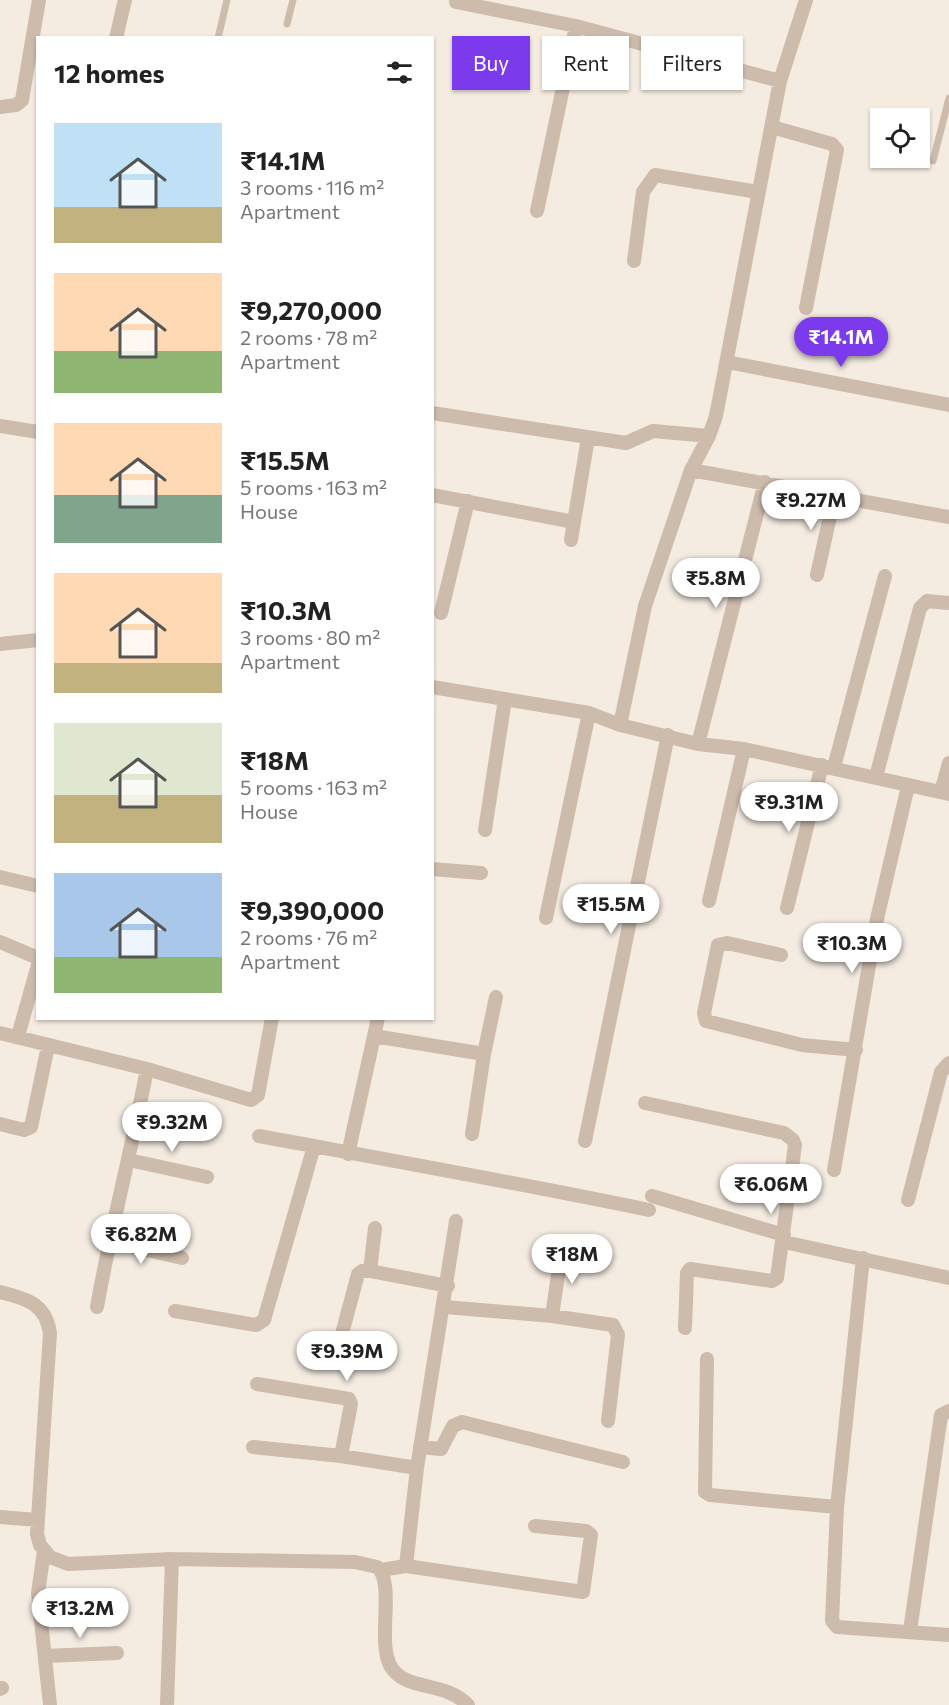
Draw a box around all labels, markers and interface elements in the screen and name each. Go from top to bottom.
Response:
chip: Buy [452,36,530,90]
chip: Rent [542,36,629,90]
chip: Filters [641,36,743,90]
icon: filters [383,56,416,89]
text: 12 homes [54,57,165,88]
map controls [870,108,930,168]
button: locate [870,108,930,168]
text: ₹14.1M [240,144,325,175]
icon: home [102,147,174,219]
text: 3 rooms · 116 m² [240,175,384,199]
text: Apartment [240,199,340,223]
text: ₹9,270,000 [240,294,382,325]
icon: home [102,297,174,369]
pin: ₹14.1M [792,317,890,368]
text: ₹14.1M [808,324,874,348]
text: 2 rooms · 78 m² [240,325,377,349]
text: Apartment [240,349,340,373]
text: ₹15.5M [240,444,330,475]
icon: home [102,447,174,519]
text: 5 rooms · 163 m² [240,475,387,499]
pin: ₹9.27M [762,480,860,531]
text: ₹9.27M [775,487,847,511]
text: House [240,499,298,523]
pin: ₹5.8M [674,558,758,609]
text: ₹5.8M [686,565,746,589]
text: ₹10.3M [240,594,332,625]
icon: home [102,597,174,669]
text: 3 rooms · 80 m² [240,625,380,649]
text: Apartment [240,649,340,673]
text: ₹18M [240,744,309,775]
icon: home [102,747,174,819]
text: 5 rooms · 163 m² [240,775,387,799]
pin: ₹9.31M [740,782,838,833]
text: ₹9.31M [754,789,824,813]
text: House [240,799,298,823]
pin: ₹15.5M [562,884,660,935]
text: ₹15.5M [576,891,646,915]
text: ₹9,390,000 [240,894,384,925]
icon: home [102,897,174,969]
pin: ₹10.3M [803,923,901,974]
text: 2 rooms · 76 m² [240,925,377,949]
text: ₹10.3M [817,930,887,954]
text: Apartment [240,949,340,973]
pin: ₹9.32M [123,1102,221,1153]
text: ₹9.32M [136,1109,208,1133]
pin: ₹6.06M [722,1164,820,1215]
text: ₹6.06M [734,1171,808,1195]
pin: ₹6.82M [92,1214,190,1265]
text: ₹6.82M [105,1221,177,1245]
pin: ₹18M [536,1234,608,1285]
text: ₹18M [545,1241,599,1265]
pin: ₹9.39M [298,1331,396,1382]
text: ₹9.39M [311,1338,383,1362]
pin: ₹13.2M [31,1588,129,1639]
text: ₹13.2M [46,1595,114,1619]

